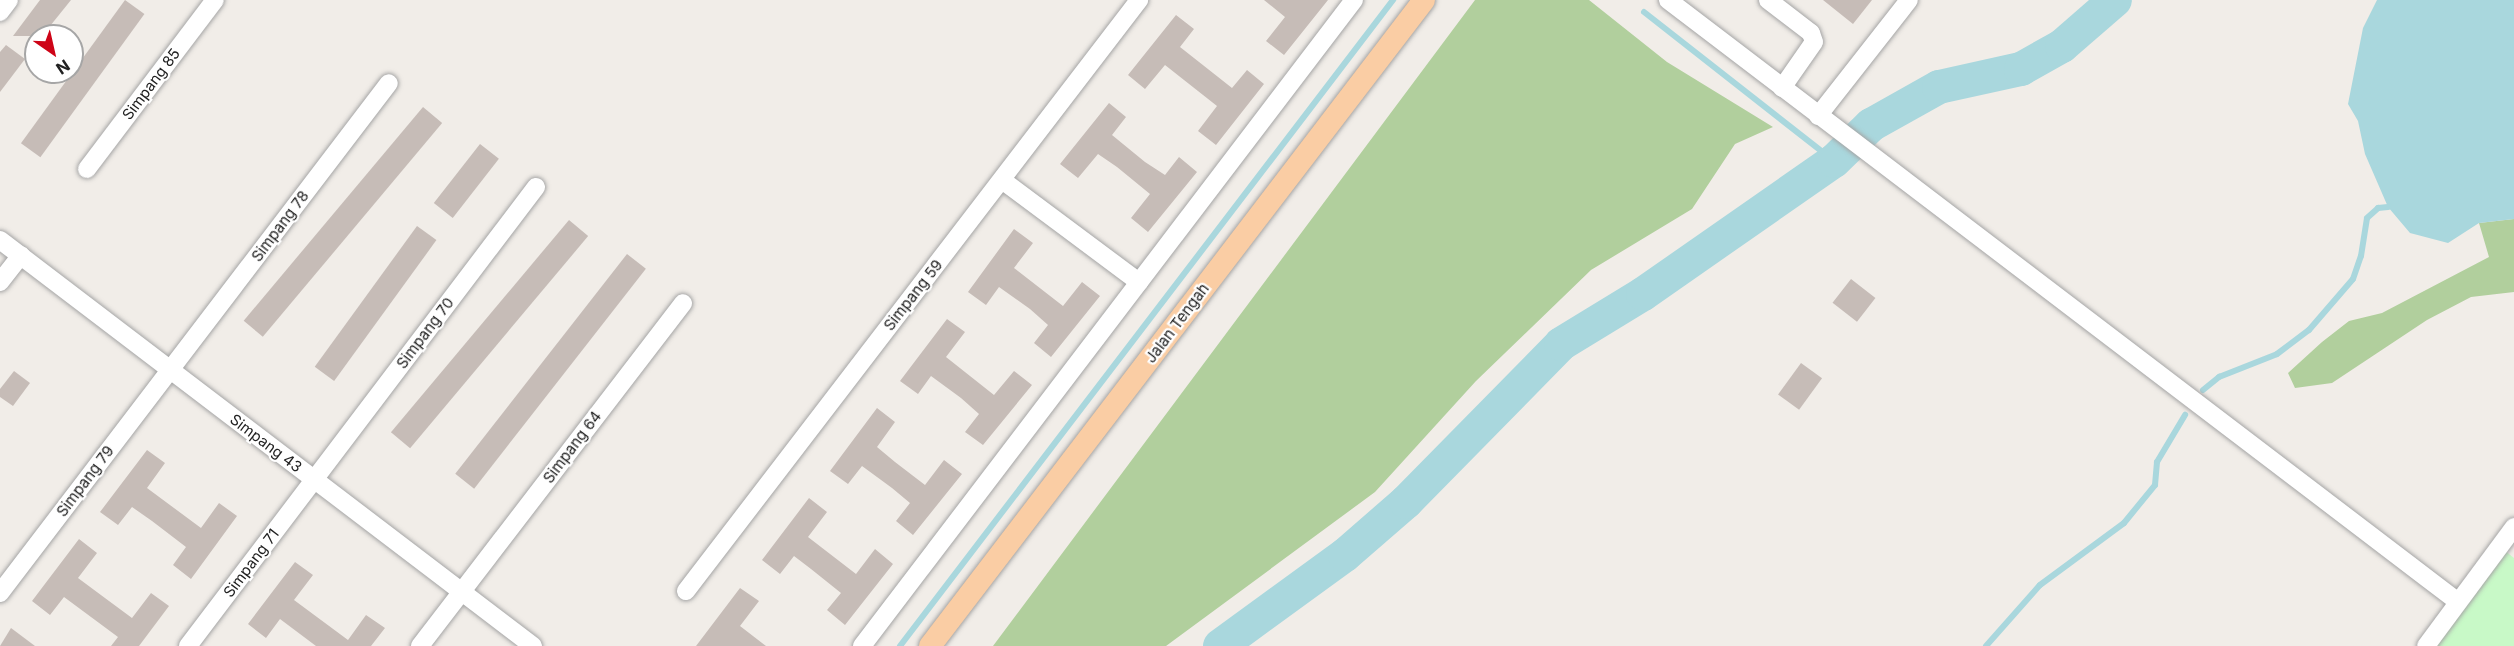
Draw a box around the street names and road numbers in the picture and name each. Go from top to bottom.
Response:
street label: Simpang 85 [118,45,184,123]
street label: Simpang 78 [248,187,312,265]
street label: Simpang 59 [880,256,946,334]
street label: Jalan Tengah [1141,280,1213,366]
street label: Simpang 70 [392,294,458,372]
street label: Simpang 64 [539,407,605,487]
street label: Simpang 43 [226,410,306,476]
street label: Simpang 79 [53,442,117,520]
street label: Simpang 71 [219,525,283,601]

